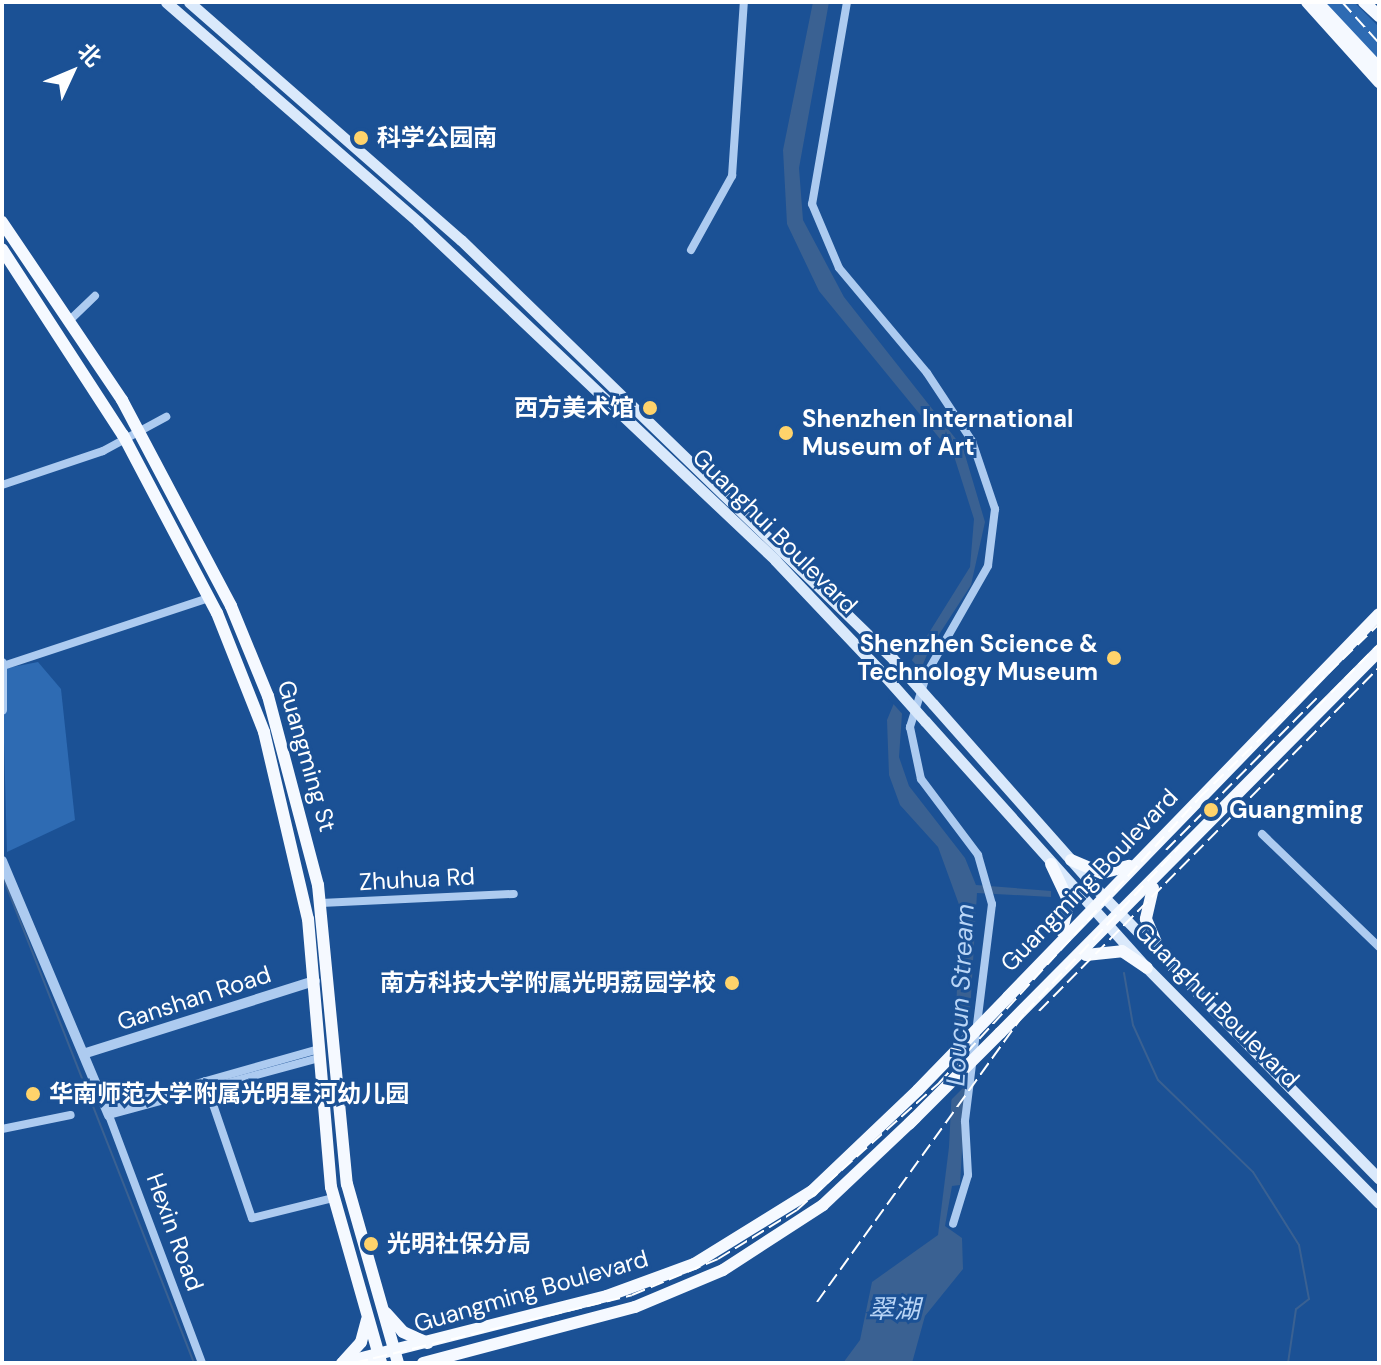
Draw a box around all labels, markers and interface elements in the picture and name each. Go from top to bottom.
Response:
north arrow [32,32,112,112]
text: 北 [72,37,108,73]
place label: 科学公园南 [377,124,497,152]
marker: 科学公园南 [352,129,370,147]
place label: 西方美术馆 [514,394,634,422]
marker: 西方美术馆 [641,399,659,417]
place label: Shenzhen International Museum of Art [802,405,1073,461]
marker: Shenzhen International Museum of Art [777,424,795,442]
street label: Guanghui Boulevard [687,443,863,619]
place label: Shenzhen Science & Technology Museum [857,630,1098,686]
marker: Shenzhen Science & Technology Museum [1105,649,1123,667]
street label: Guangming St [272,677,342,835]
street label: Guangming Boulevard [994,783,1184,977]
place label: Guangming [1229,796,1364,824]
marker: Guangming [1200,799,1222,821]
street label: Zhuhua Rd [358,862,476,896]
water label: Loucun Stream [941,903,981,1087]
street label: Guanghui Boulevard [1129,917,1305,1093]
street label: Ganshan Road [113,960,275,1036]
place label: 南方科技大学附属光明荔园学校 [380,969,716,997]
marker: 南方科技大学附属光明荔园学校 [723,974,741,992]
place label: 华南师范大学附属光明星河幼儿园 [49,1080,409,1108]
marker: 华南师范大学附属光明星河幼儿园 [24,1085,42,1103]
street label: Hexin Road [140,1169,210,1295]
place label: 光明社保分局 [387,1230,531,1258]
marker: 光明社保分局 [362,1235,380,1253]
street label: Guangming Boulevard [411,1244,651,1338]
water label: 翠湖 [868,1294,920,1326]

